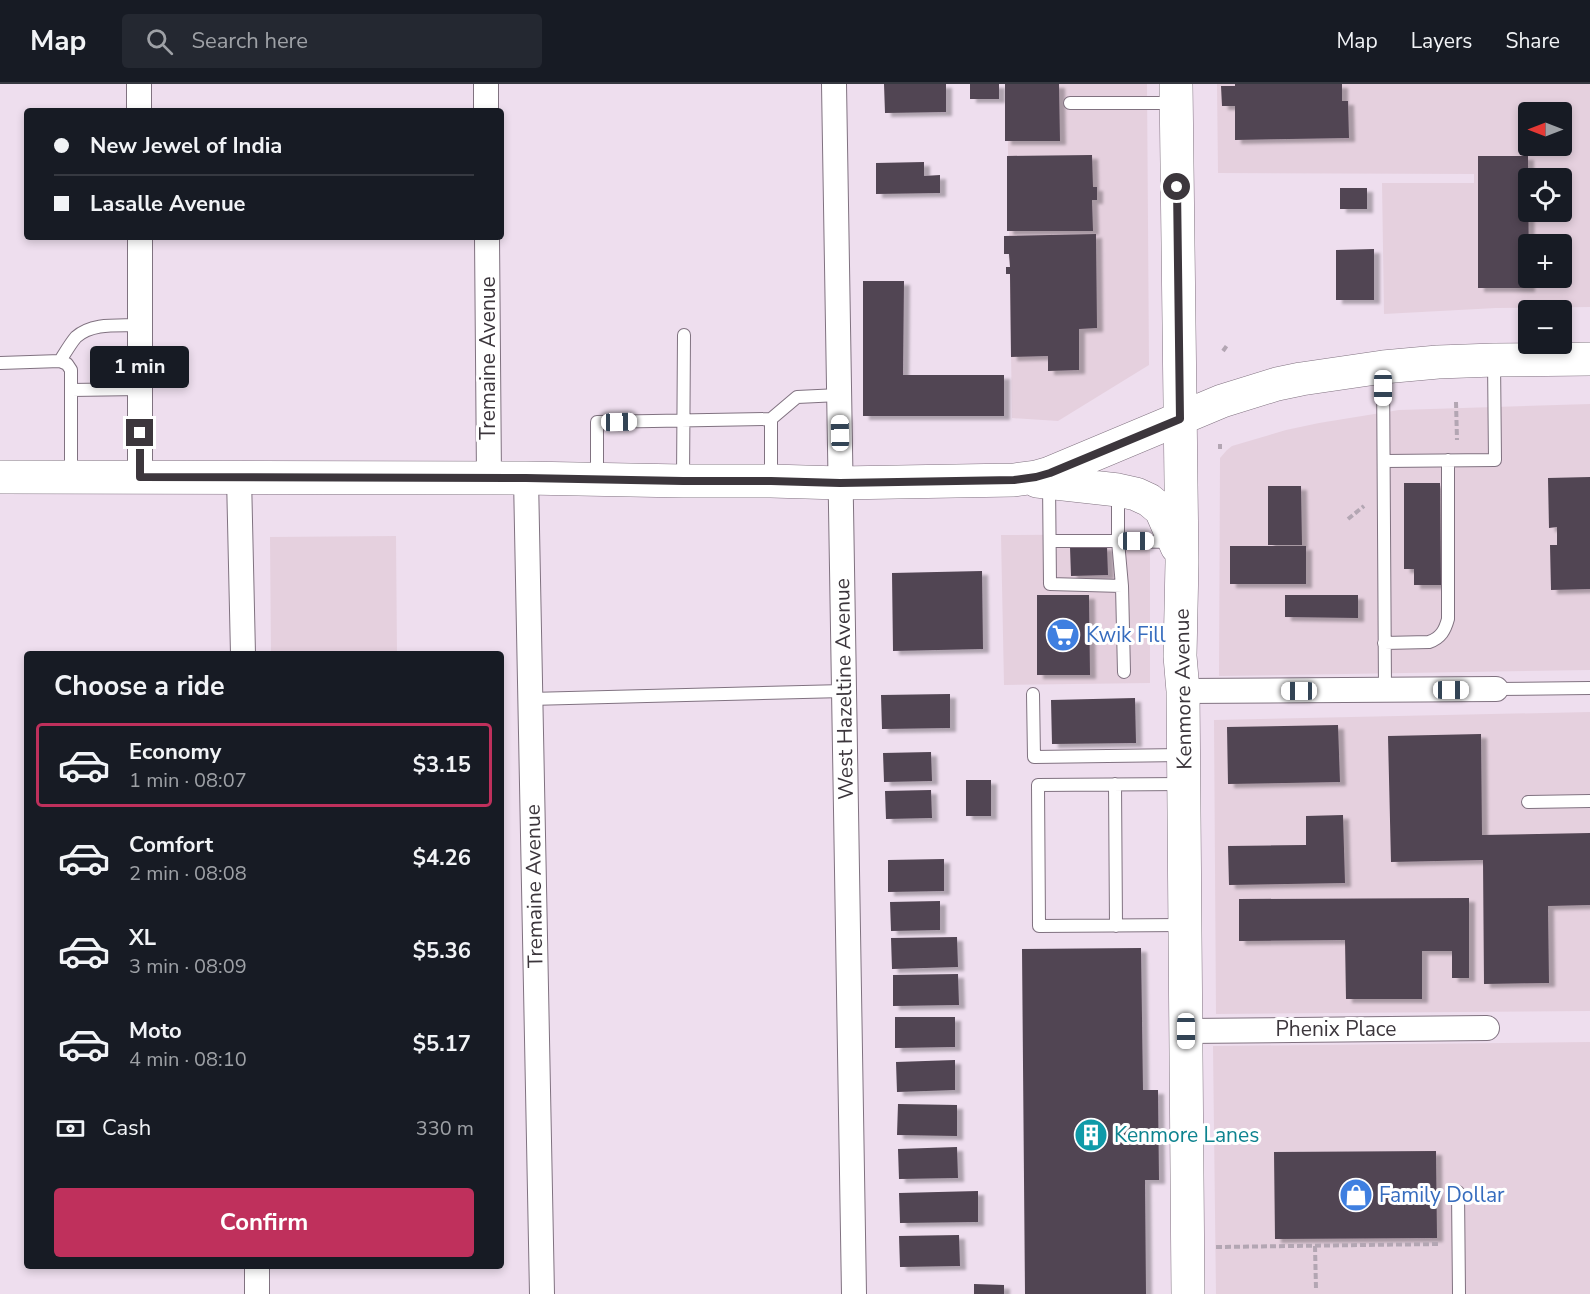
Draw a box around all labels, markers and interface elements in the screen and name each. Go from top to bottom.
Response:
search box [122,14,542,68]
text: Map [30,22,86,60]
icon: search [143,25,176,58]
text: Search here [191,26,308,56]
text: Map [1336,27,1378,55]
text: Layers [1411,27,1472,55]
text: Share [1505,27,1560,55]
north arrow [1518,102,1572,156]
map controls [1518,102,1572,354]
text: New Jewel of India [90,131,282,161]
button: locate [1518,168,1572,222]
route start [1163,173,1190,200]
text: Lasalle Avenue [90,189,246,219]
button: + [1518,234,1572,288]
street label: Tremaine Avenue [474,276,502,440]
button: − [1518,300,1572,354]
callout: 1 min [90,346,190,388]
text: 1 min [114,353,165,380]
car [1374,370,1392,406]
car [601,413,637,431]
car [831,415,849,451]
route end [126,419,153,446]
car [1118,532,1154,550]
street label: West Hazeltine Avenue [828,578,860,800]
street label: Kenmore Avenue [1168,608,1198,770]
supermarket icon: Kwik Fill [1045,617,1081,653]
place label: Kwik Fill [1086,621,1167,649]
text: Choose a ride [54,668,225,705]
car [1433,681,1469,699]
car [1281,682,1317,700]
text: Economy [129,737,221,767]
icon: car [57,738,111,792]
text: $3.15 [413,750,471,780]
text: 1 min · 08:07 [129,767,247,794]
street label: Tremaine Avenue [519,804,549,968]
text: Comfort [129,830,213,860]
icon: car [57,831,111,885]
text: $4.26 [413,843,471,873]
text: 2 min · 08:08 [129,860,247,887]
text: XL [129,923,156,953]
icon: car [57,924,111,978]
text: $5.36 [413,936,471,966]
text: 3 min · 08:09 [129,953,247,980]
car [1177,1013,1195,1049]
street label: Phenix Place [1276,1015,1396,1043]
text: Moto [129,1016,182,1046]
icon: car [57,1017,111,1071]
text: $5.17 [413,1029,471,1059]
text: 4 min · 08:10 [129,1046,247,1073]
icon: cash [54,1112,87,1145]
text: Cash [102,1113,151,1143]
text: 330 m [416,1115,474,1142]
building icon: Kenmore Lanes [1073,1117,1109,1153]
place label: Kenmore Lanes [1114,1121,1259,1149]
shop icon: Family Dollar [1338,1177,1374,1213]
place label: Family Dollar [1379,1181,1505,1209]
button: Confirm [54,1188,474,1257]

